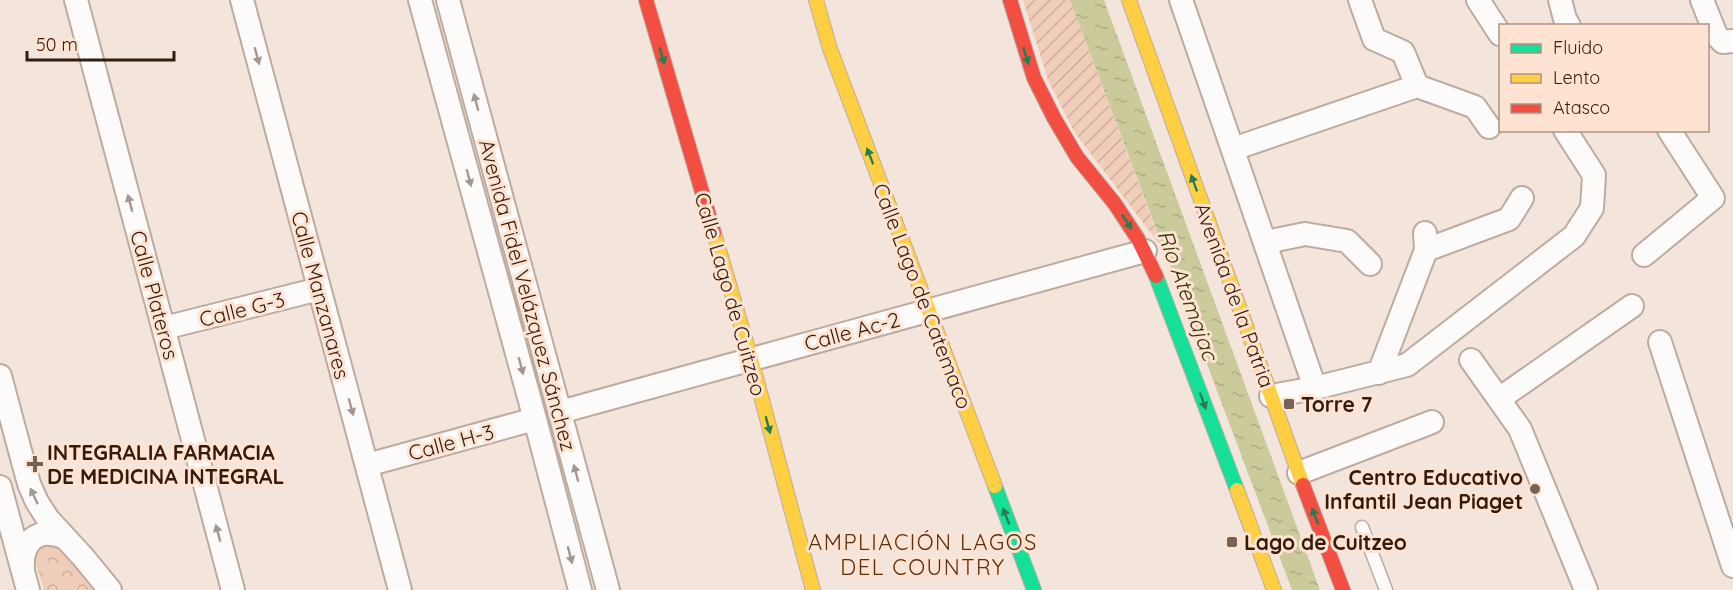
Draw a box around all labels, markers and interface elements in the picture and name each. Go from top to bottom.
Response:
scale bar [27,24,174,62]
legend [1499,24,1709,132]
text: 50 m [36,33,78,56]
text: Fluido [1553,36,1603,59]
one-way arrow [658,47,667,65]
one-way arrow [1022,47,1032,65]
one-way arrow [253,48,262,66]
text: Lento [1553,66,1600,89]
one-way arrow [471,93,480,111]
text: Atasco [1553,96,1610,119]
street label: Avenida Fidel Velázquez Sánchez [474,136,582,454]
one-way arrow [865,147,875,165]
one-way arrow [465,169,474,187]
one-way arrow [1189,174,1199,192]
street label: Calle Lago de Catemaco [868,180,978,412]
street label: Calle Lago de Cuitzeo [689,189,773,399]
one-way arrow [125,194,135,212]
street label: Avenida de la Patria [1189,199,1281,391]
street label: Calle Manzanares [286,208,356,382]
one-way arrow [1121,214,1132,230]
water label: Río Atemajac [1151,226,1225,366]
street label: Calle Plateros [125,228,185,362]
street label: Calle G-3 [197,286,287,332]
street label: Calle Ac-2 [801,306,903,356]
one-way arrow [516,357,526,375]
place label: Torre 7 [1301,391,1372,417]
one-way arrow [1199,392,1209,410]
marker: Torre 7 [1282,397,1296,411]
one-way arrow [347,398,356,416]
one-way arrow [764,416,774,434]
street label: Calle H-3 [405,418,497,466]
place label: INTEGRALIA FARMACIA DE MEDICINA INTEGRAL [47,439,284,489]
marker: INTEGRALIA FARMACIA DE MEDICINA INTEGRAL [28,457,42,471]
one-way arrow [571,464,580,482]
place label: Centro Educativo Infantil Jean Piaget [1324,464,1523,514]
marker: Centro Educativo Infantil Jean Piaget [1528,482,1542,496]
one-way arrow [30,487,39,504]
one-way arrow [1001,506,1011,524]
one-way arrow [1310,506,1320,524]
one-way arrow [213,524,223,543]
district label: AMPLIACIÓN LAGOS DEL COUNTRY [808,528,1038,581]
place label: Lago de Cuitzeo [1244,529,1407,555]
marker: Lago de Cuitzeo [1225,535,1239,549]
one-way arrow [566,545,576,564]

